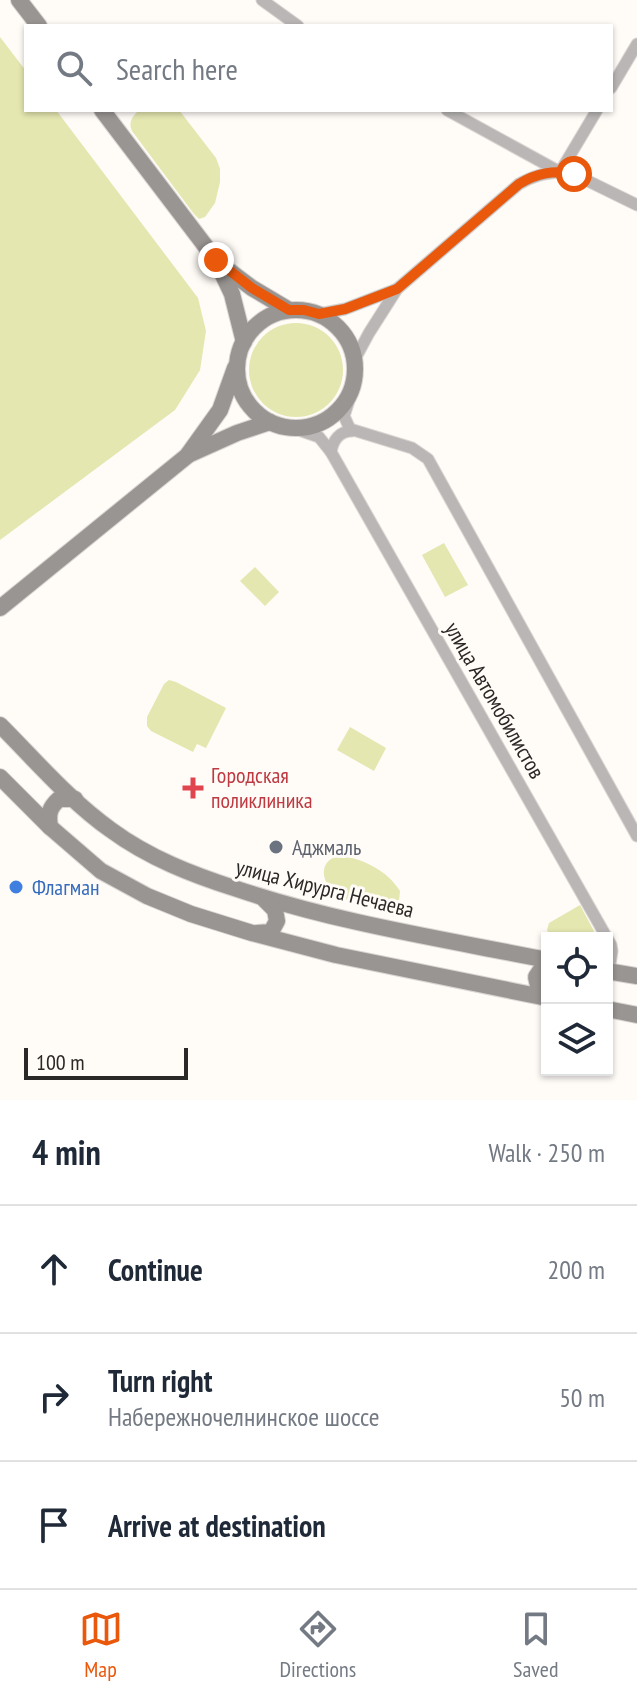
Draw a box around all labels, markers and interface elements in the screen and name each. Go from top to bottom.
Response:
search box [24,24,613,112]
icon: search [52,46,96,90]
text: Search here [116,49,238,88]
route start [556,156,592,192]
route end [198,242,234,278]
street label: улица Автомобилистов [439,617,551,783]
place label: Городская поликлиника [211,761,313,814]
marker: Городская поликлиника [182,777,204,799]
place label: Аджмаль [292,833,361,861]
marker: Аджмаль [267,838,285,856]
street label: улица Хирурга Нечаева [233,852,417,924]
place label: Флагман [32,873,99,901]
marker: Флагман [7,878,25,896]
map controls [541,932,613,1076]
button: locate [541,932,613,1004]
button: layers [541,1004,613,1076]
scale bar [24,1044,188,1080]
text: 100 m [36,1048,85,1076]
text: 4 min [32,1130,101,1174]
text: Walk · 250 m [488,1136,605,1169]
icon: ahead [32,1247,76,1291]
text: Continue [108,1250,203,1289]
text: 200 m [547,1253,605,1286]
text: Turn right [108,1361,212,1400]
icon: right [32,1375,76,1419]
text: 50 m [559,1381,605,1414]
text: Набережночелнинское шоссе [108,1400,380,1433]
icon: arrive [32,1503,76,1547]
text: Arrive at destination [108,1506,326,1545]
tab: Map [79,1607,123,1683]
tab: Directions [280,1607,356,1683]
tab: Saved [513,1607,558,1683]

